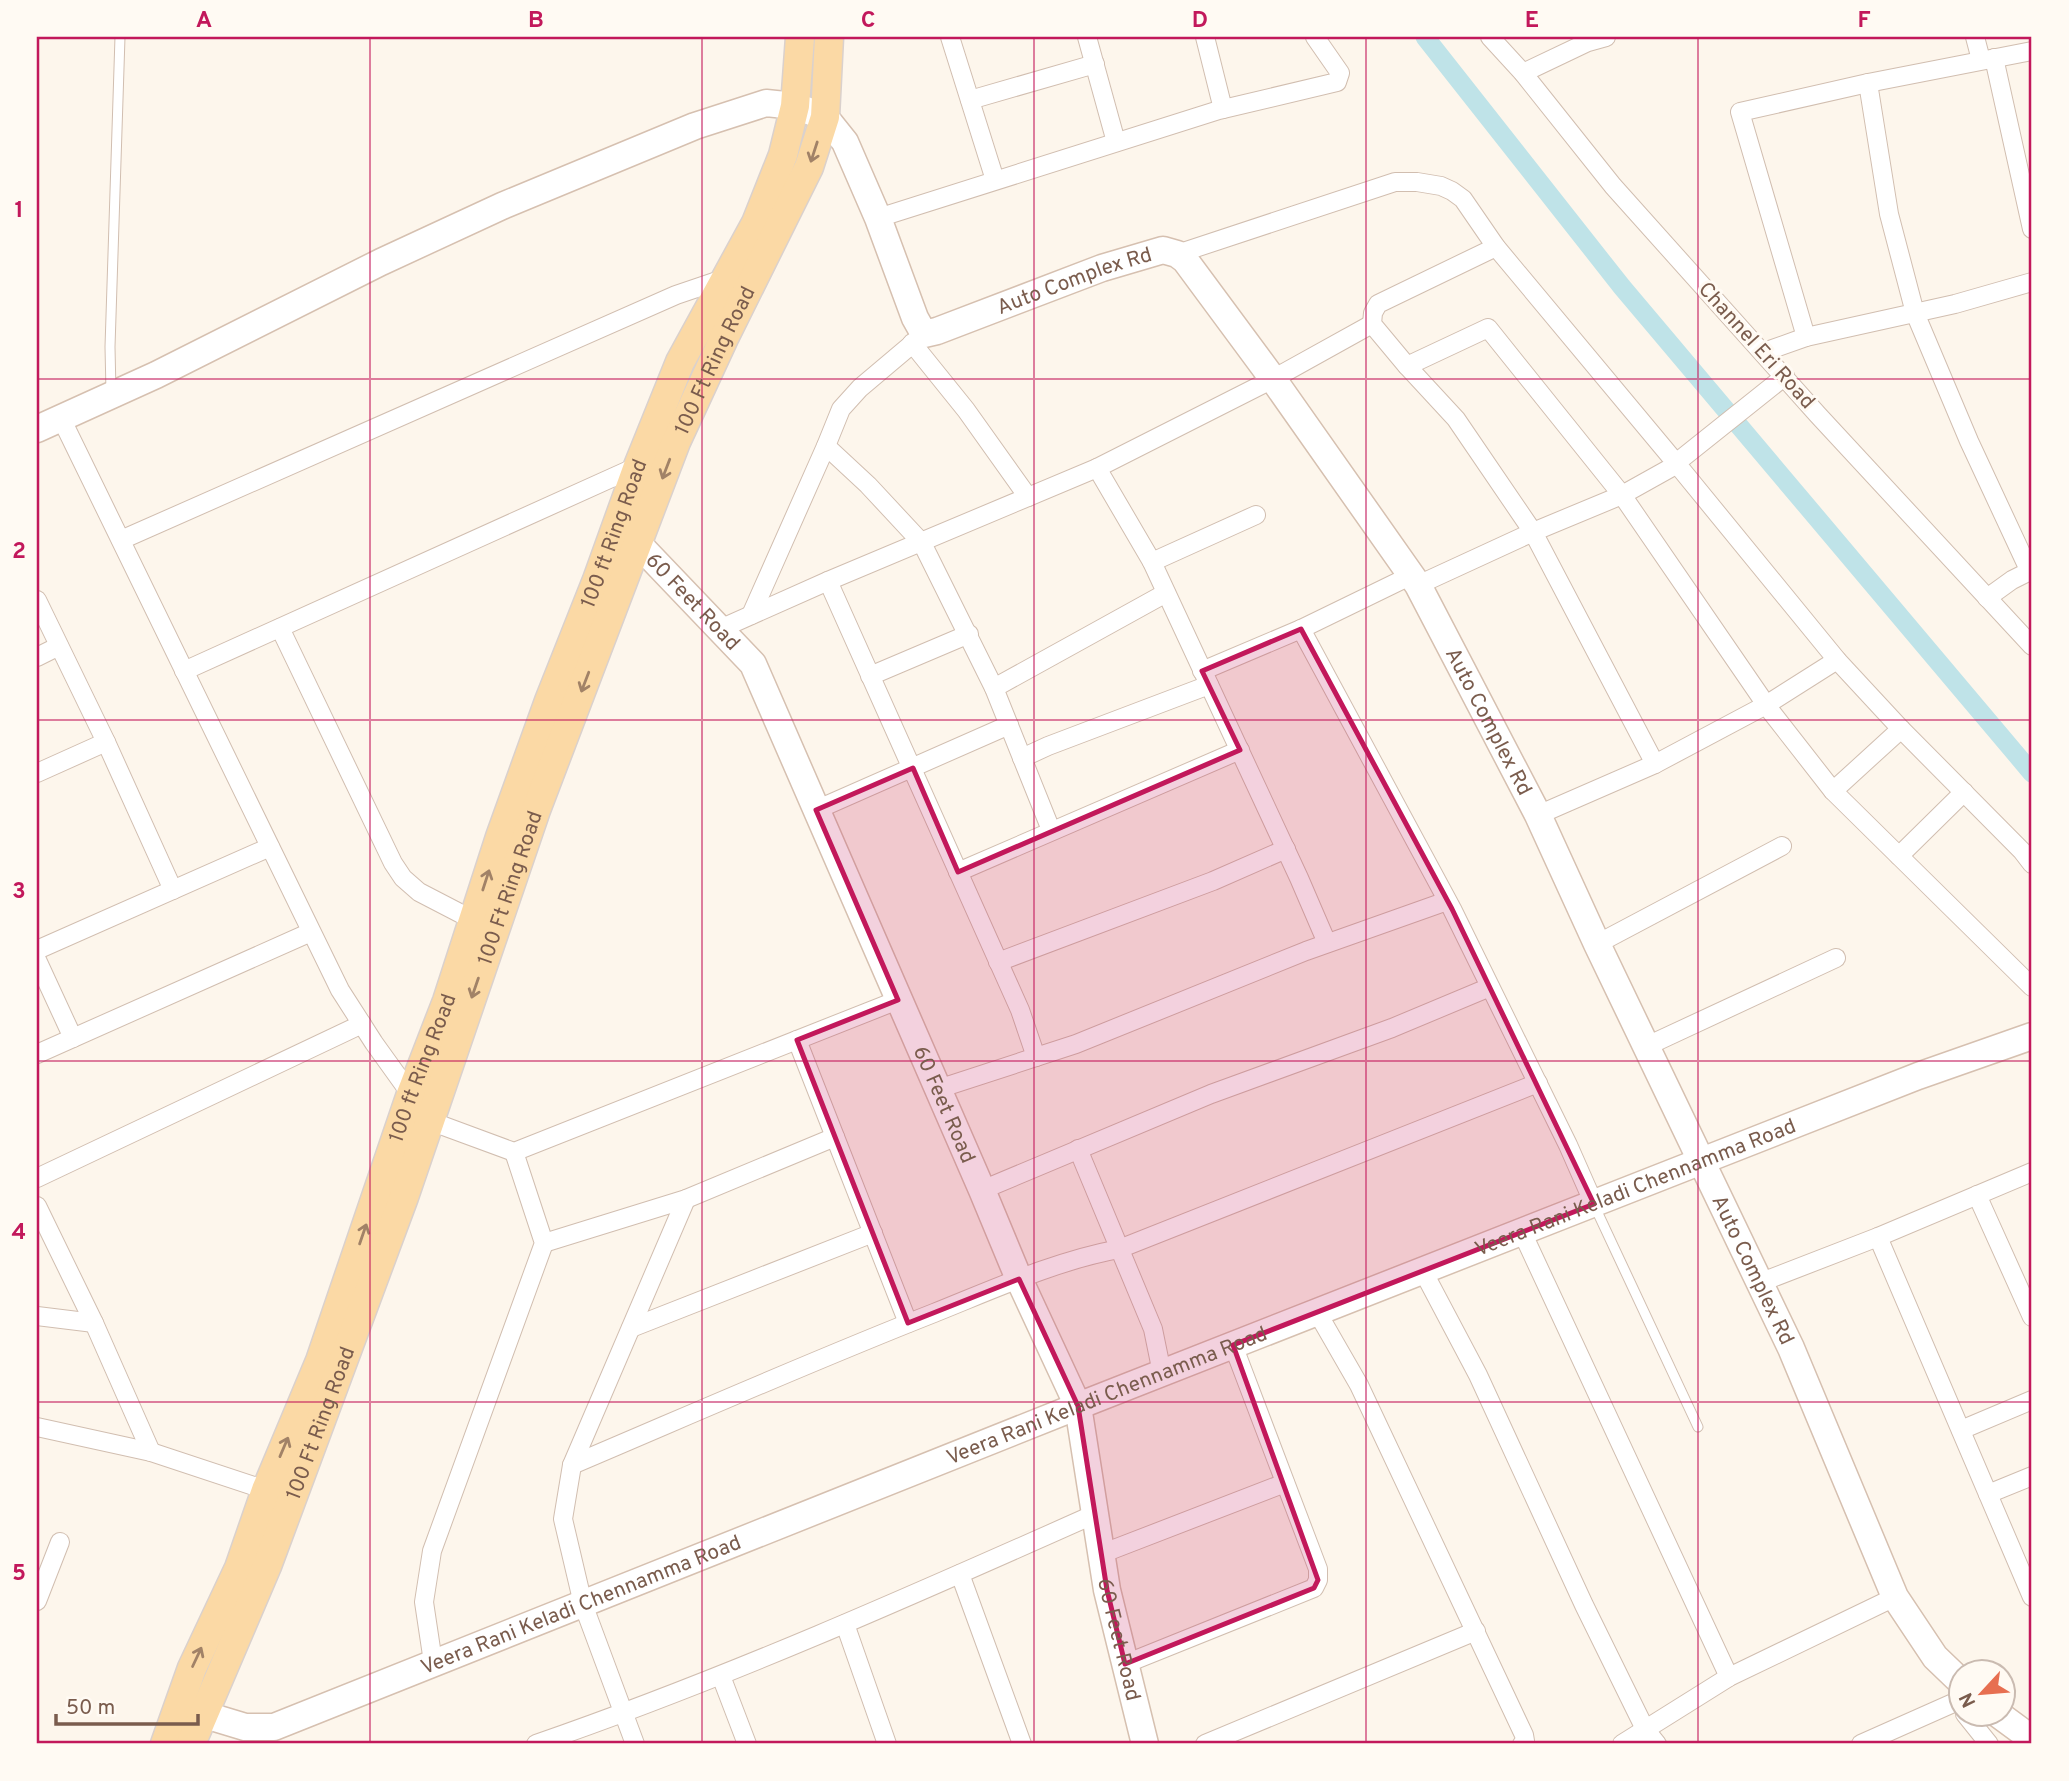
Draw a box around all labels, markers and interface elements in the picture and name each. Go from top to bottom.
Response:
text: A [196,7,212,36]
text: B [528,7,544,36]
text: C [861,7,875,36]
text: D [1192,7,1208,36]
text: E [1525,7,1539,36]
text: F [1857,7,1871,36]
one-way arrow [806,141,819,163]
text: 1 [14,197,24,226]
street label: Auto Complex Rd [993,242,1155,322]
street label: Channel Eri Road [1692,277,1820,415]
street label: 100 Ft Ring Road [669,282,762,440]
street label: 100 ft Ring Road [575,455,654,612]
one-way arrow [658,458,671,480]
text: 2 [12,538,26,567]
street label: 60 Feet Road [639,548,745,657]
street label: Auto Complex Rd [1438,643,1537,800]
one-way arrow [577,670,590,692]
street label: 100 Ft Ring Road [472,808,550,969]
one-way arrow [481,870,493,892]
text: 3 [12,878,26,907]
one-way arrow [468,977,480,999]
street label: 100 ft Ring Road [384,991,463,1146]
street label: 60 Feet Road [906,1042,981,1168]
street label: Veera Rani Keladi Chennamma Road [1471,1113,1800,1264]
street label: Auto Complex Rd [1705,1191,1800,1350]
text: 4 [12,1219,26,1248]
one-way arrow [358,1224,370,1246]
street label: Veera Rani Keladi Chennamma Road [943,1321,1272,1472]
street label: 100 Ft Ring Road [281,1343,362,1504]
one-way arrow [278,1437,291,1459]
street label: Veera Rani Keladi Chennamma Road [417,1530,746,1682]
text: 5 [12,1560,26,1589]
street label: 60 Feet Road [1090,1576,1146,1704]
one-way arrow [192,1647,205,1668]
north arrow [1946,1658,2016,1728]
scale bar [56,1683,198,1727]
text: N [1955,1688,1982,1711]
text: 50 m [66,1695,115,1722]

